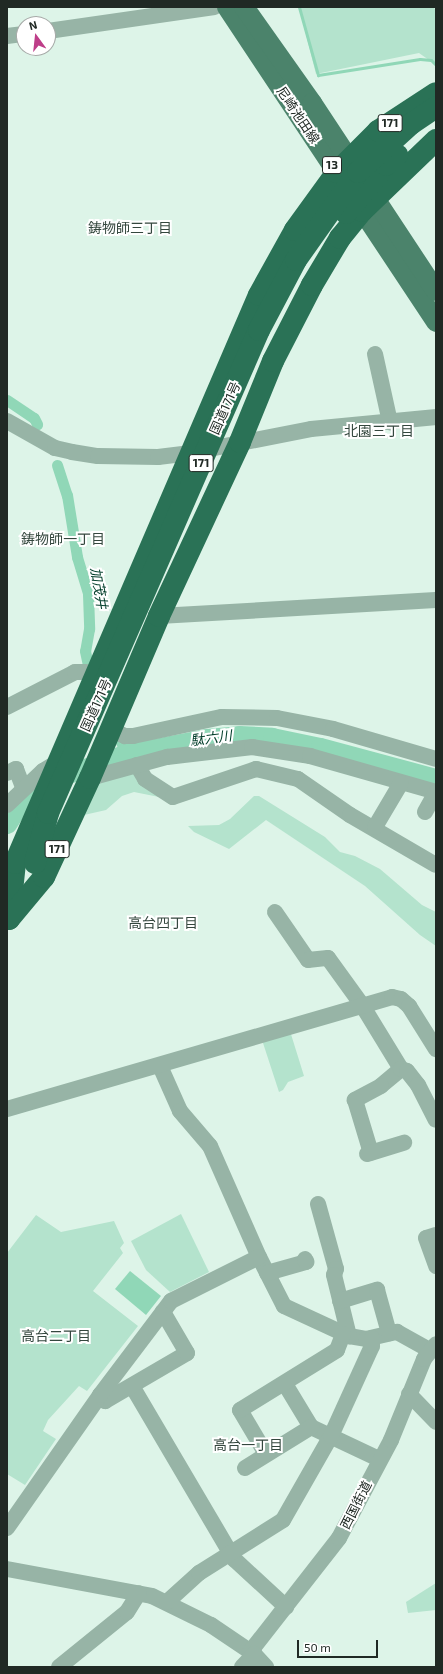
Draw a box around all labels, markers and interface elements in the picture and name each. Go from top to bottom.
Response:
north arrow [16,16,56,56]
text: N [27,18,39,32]
street label: 尼崎池田線 [273,84,323,146]
road number: 171 [377,113,403,133]
road number: 13 [322,155,342,175]
district label: 鋳物師三丁目 [88,220,172,236]
street label: 国道171号 [206,379,244,437]
district label: 北園三丁目 [344,423,414,439]
road number: 171 [188,453,214,473]
district label: 鋳物師一丁目 [21,531,105,547]
water label: 加茂井 [87,566,111,610]
street label: 国道171号 [77,676,115,734]
water label: 駄六川 [189,727,233,749]
road number: 171 [44,839,70,859]
district label: 高台四丁目 [128,915,198,931]
district label: 高台二丁目 [21,1328,91,1344]
district label: 高台一丁目 [213,1437,283,1453]
street label: 西国街道 [337,1478,375,1532]
scale bar [299,1632,380,1658]
text: 50 m [304,1640,331,1654]

